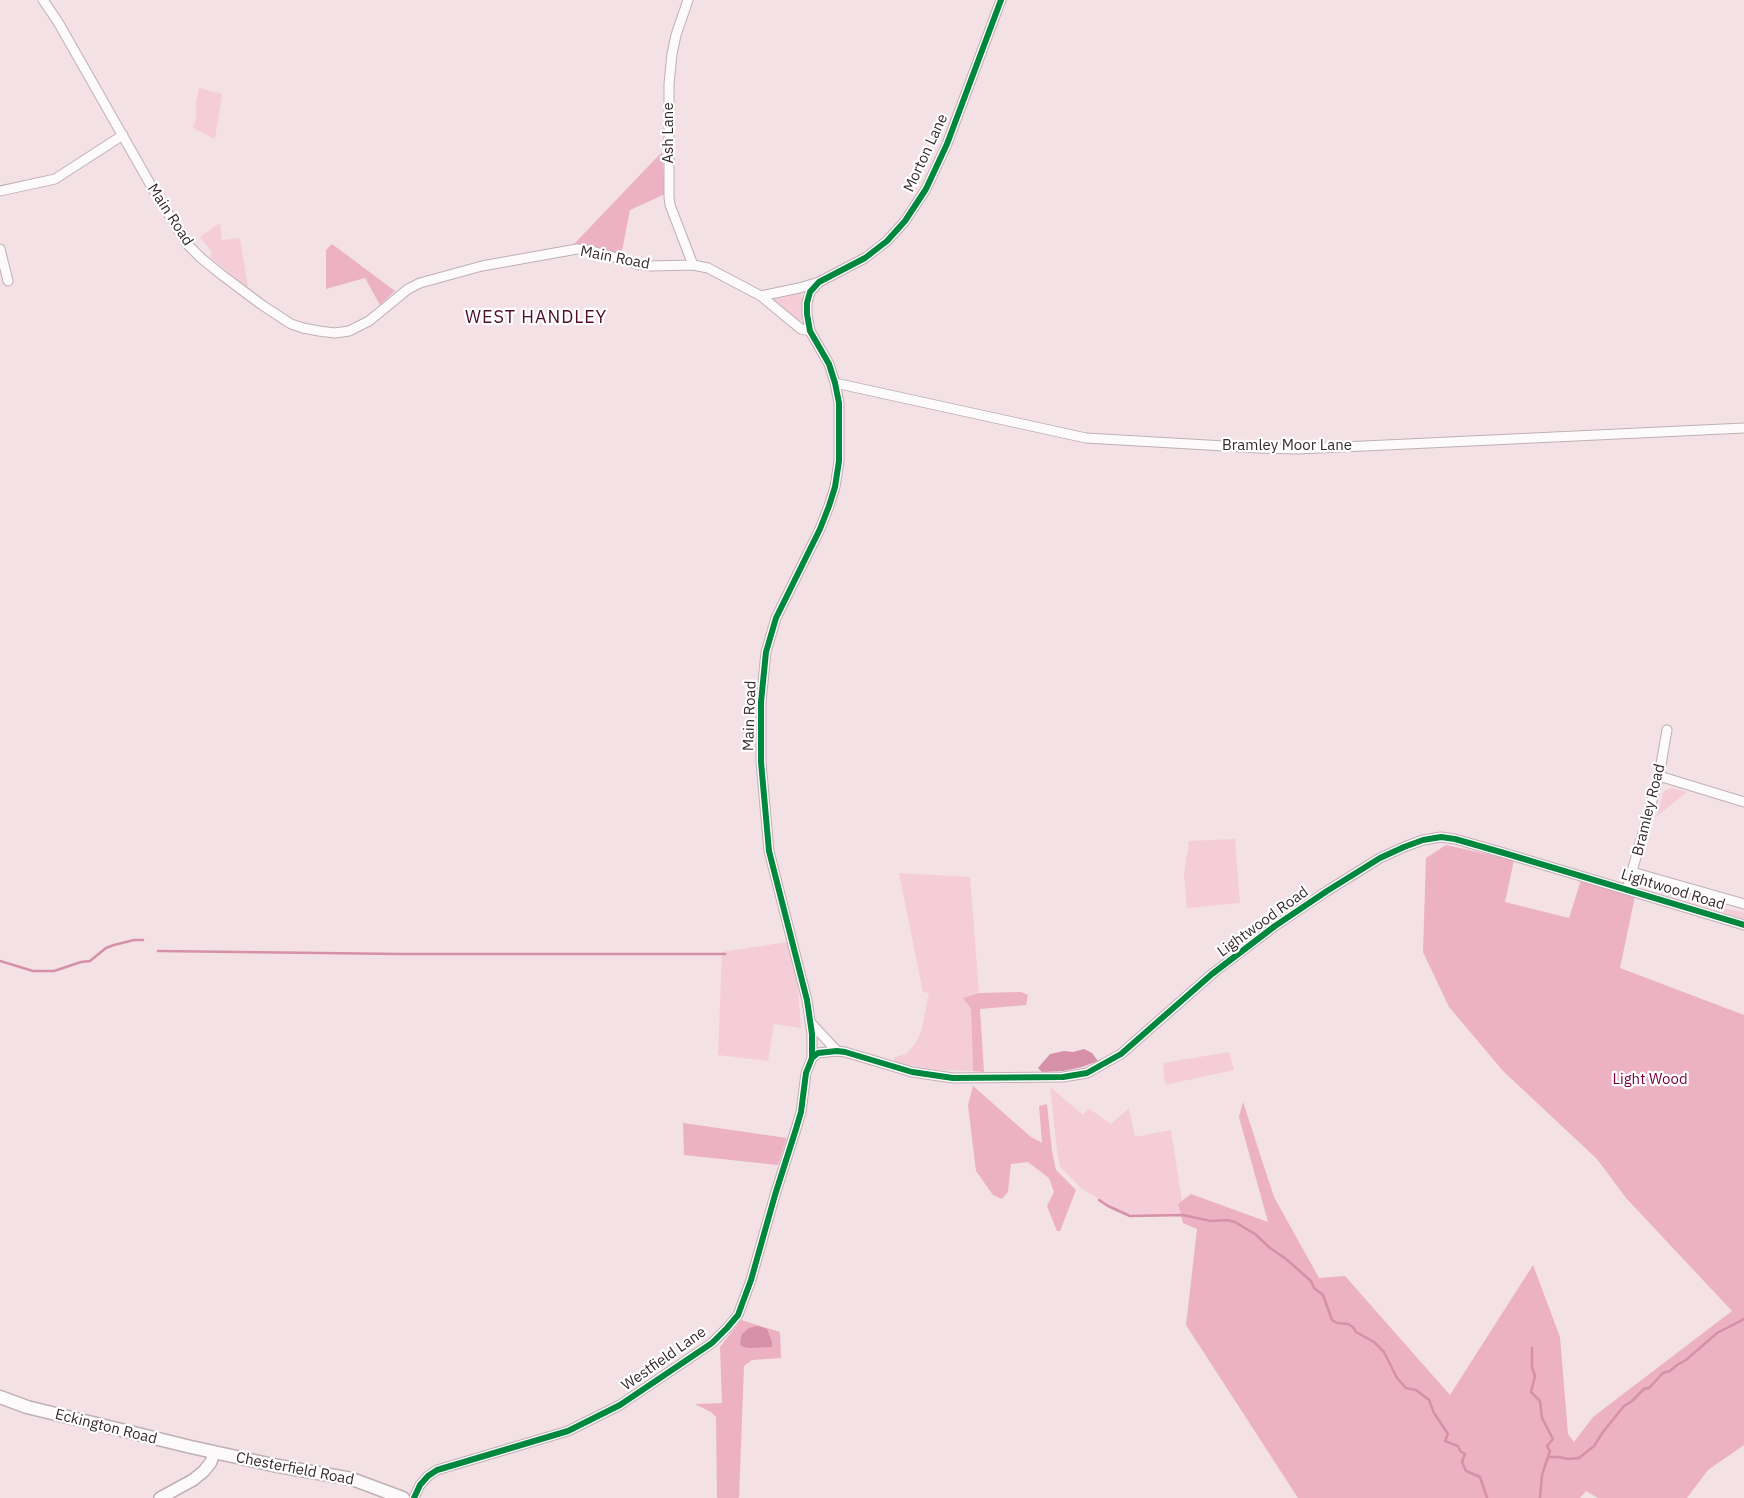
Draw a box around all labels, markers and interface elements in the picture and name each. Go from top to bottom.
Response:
street label: Ash Lane [660,102,678,164]
street label: Morton Lane [900,111,952,195]
street label: Main Road [143,181,197,249]
street label: Main Road [579,242,651,274]
district label: WEST HANDLEY [463,307,609,329]
street label: Bramley Moor Lane [1222,437,1352,455]
street label: Main Road [740,680,760,752]
street label: Bramley Road [1629,762,1669,858]
street label: Lightwood Road [1619,866,1727,914]
street label: Lightwood Road [1214,883,1312,961]
park label: Light Wood [1612,1071,1688,1089]
street label: Westfield Lane [618,1323,710,1395]
street label: Eckington Road [53,1406,159,1448]
street label: Chesterfield Road [234,1449,356,1489]

